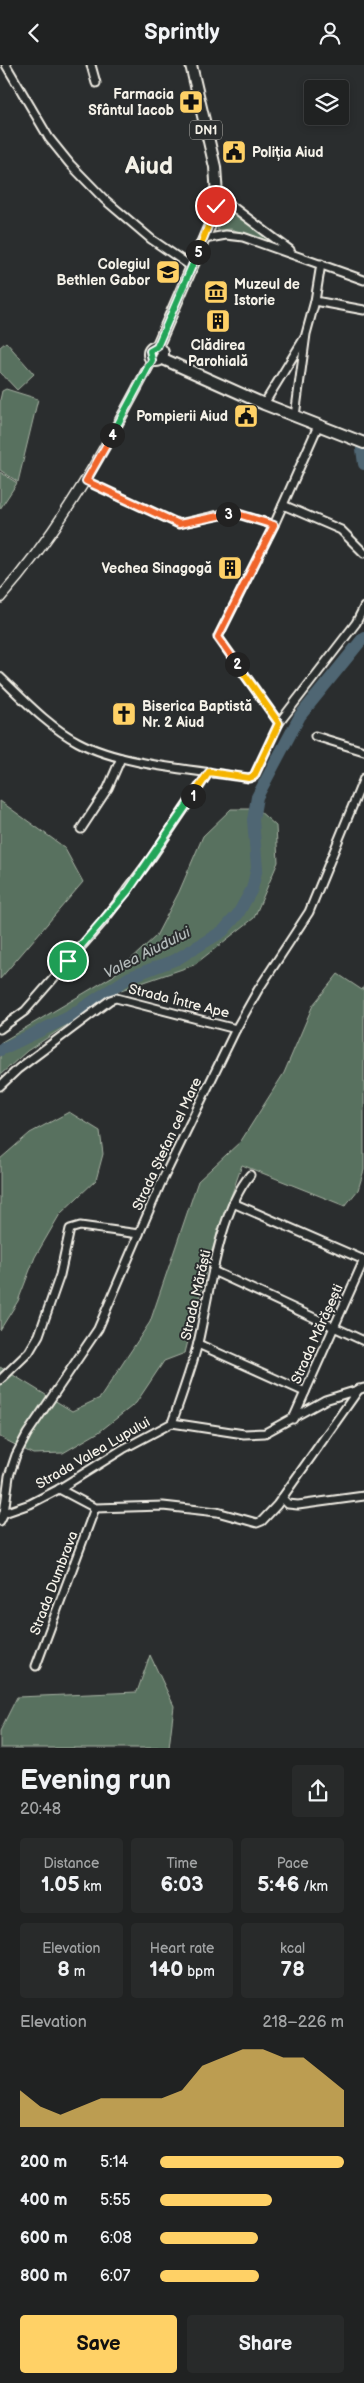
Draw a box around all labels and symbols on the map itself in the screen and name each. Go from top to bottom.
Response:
place label: Farmacia Sfântul Iacob [88,86,174,119]
pharmacy icon: Farmacia Sfântul Iacob [178,89,204,115]
road number: DN1 [190,121,222,139]
public building icon: Poliția Aiud [221,139,247,165]
place label: Poliția Aiud [252,144,323,161]
district label: Aiud [124,152,173,181]
pin [195,185,237,227]
pin: 5 [186,239,210,265]
place label: Colegiul Bethlen Gabor [56,256,150,289]
school or university icon: Colegiul Bethlen Gabor [155,259,181,285]
place label: Muzeul de Istorie [234,276,300,309]
museum icon: Muzeul de Istorie [203,279,229,305]
building icon: Clădirea Parohială [205,308,231,334]
place label: Clădirea Parohială [188,337,248,370]
public building icon: Pompierii Aiud [233,403,259,429]
place label: Pompierii Aiud [136,408,228,425]
pin: 4 [100,423,124,447]
pin: 3 [216,501,240,527]
building icon: Vechea Sinagogă [217,555,243,581]
place label: Vechea Sinagogă [102,560,212,577]
pin: 2 [224,651,250,677]
place label: Biserica Baptistă Nr. 2 Aiud [142,698,252,731]
church icon: Biserica Baptistă Nr. 2 Aiud [111,701,137,727]
pin: 1 [180,783,206,809]
water label: Valea Aiudului [101,923,194,983]
pin [47,940,89,982]
street label: Strada Între Ape [127,979,231,1022]
street label: Strada Ștefan cel Mare [129,1075,205,1213]
street label: Strada Mărăști [177,1248,215,1342]
street label: Strada Mărășești [287,1281,347,1387]
street label: Strada Valea Lupului [33,1413,153,1493]
street label: Strada Dumbrava [26,1529,82,1637]

